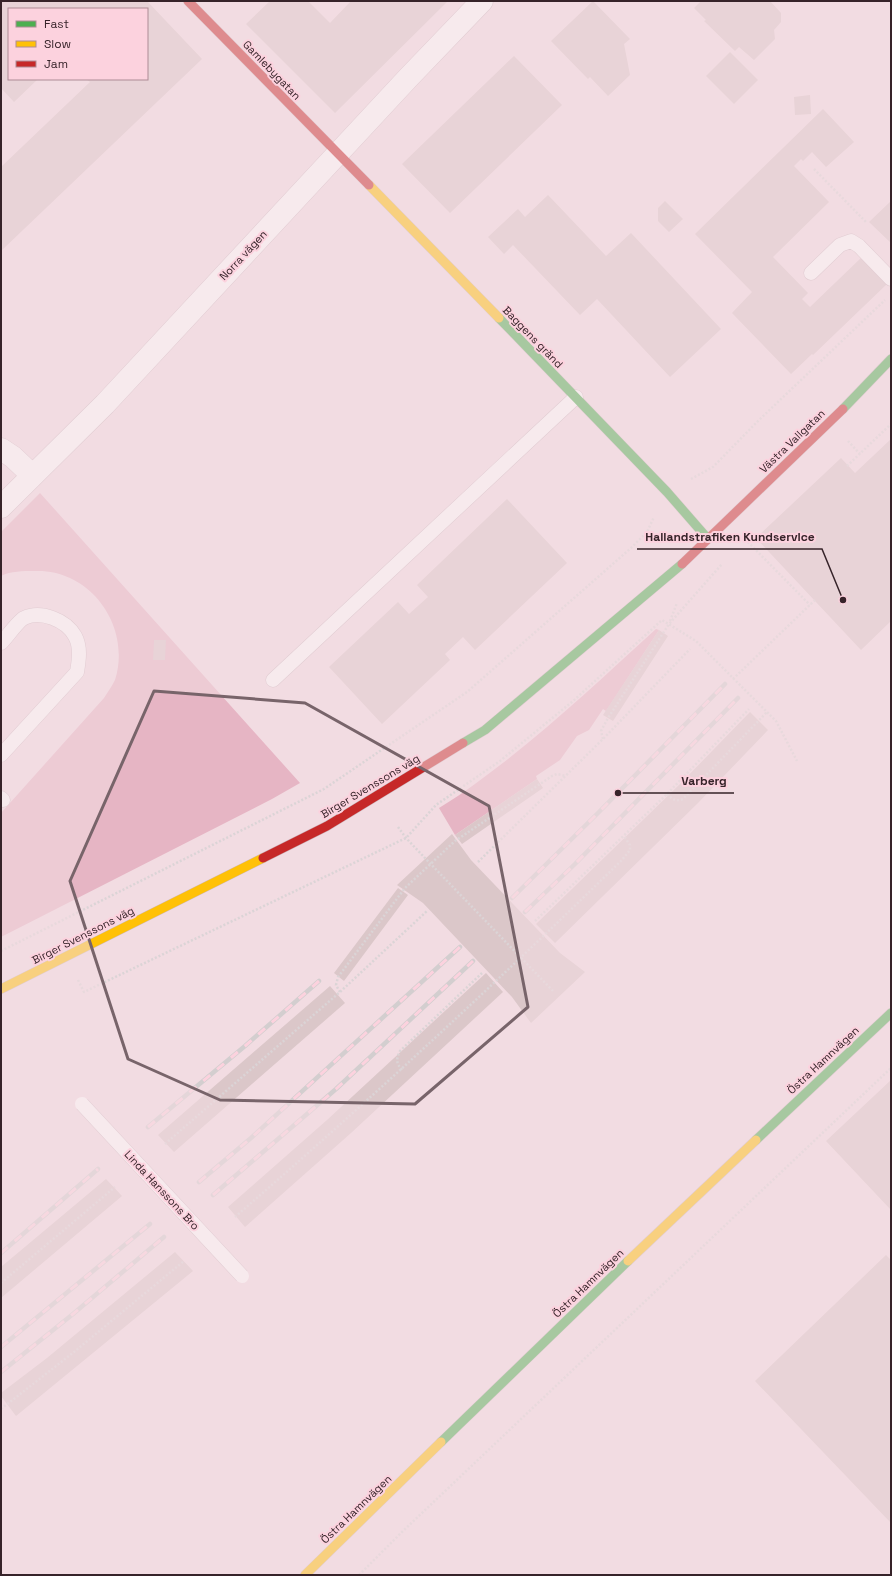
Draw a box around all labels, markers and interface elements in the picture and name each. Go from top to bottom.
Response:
legend [8,8,148,80]
text: Fast [44,16,69,32]
text: Slow [44,36,71,52]
street label: Gamlebygatan [240,37,304,103]
text: Jam [44,56,68,72]
street label: Norra vägen [216,227,270,283]
street label: Baggens gränd [500,303,566,371]
street label: Västra Vallgatan [756,406,828,476]
callout: Hallandstrafiken Kundservice [637,525,822,549]
text: Hallandstrafiken Kundservice [645,529,815,545]
street label: Birger Svenssons väg [318,751,422,821]
callout: Varberg [673,769,734,793]
text: Varberg [681,773,727,789]
street label: Birger Svenssons väg [30,903,136,967]
street label: Östra Hamnvägen [784,1022,862,1097]
street label: Linda Hanssons Bro [122,1147,203,1233]
street label: Östra Hamnvägen [549,1245,626,1320]
street label: Östra Hamnvägen [317,1471,394,1546]

